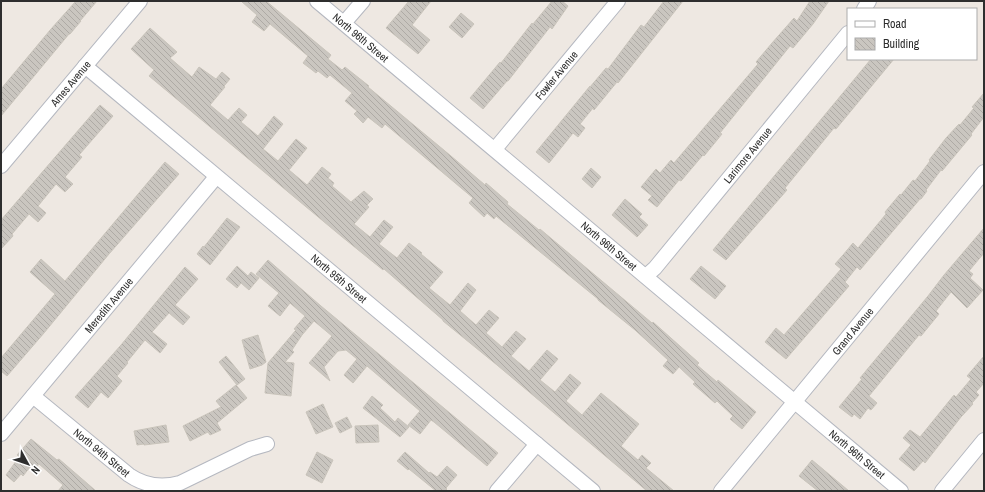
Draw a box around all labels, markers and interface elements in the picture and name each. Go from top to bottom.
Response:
legend [847,8,977,60]
street label: North 96th Street [330,10,392,65]
text: Road [883,16,907,32]
text: Building [883,36,920,52]
street label: Fowler Avenue [532,48,581,102]
street label: Ames Avenue [47,58,94,110]
street label: Larimore Avenue [720,124,775,186]
street label: North 96th Street [578,218,640,274]
street label: North 95th Street [308,251,370,306]
street label: Meredith Avenue [82,274,136,336]
street label: Grand Avenue [829,305,876,358]
street label: North 94th Street [71,425,133,480]
street label: North 96th Street [826,427,888,482]
north arrow [8,444,48,484]
text: N [28,463,43,477]

